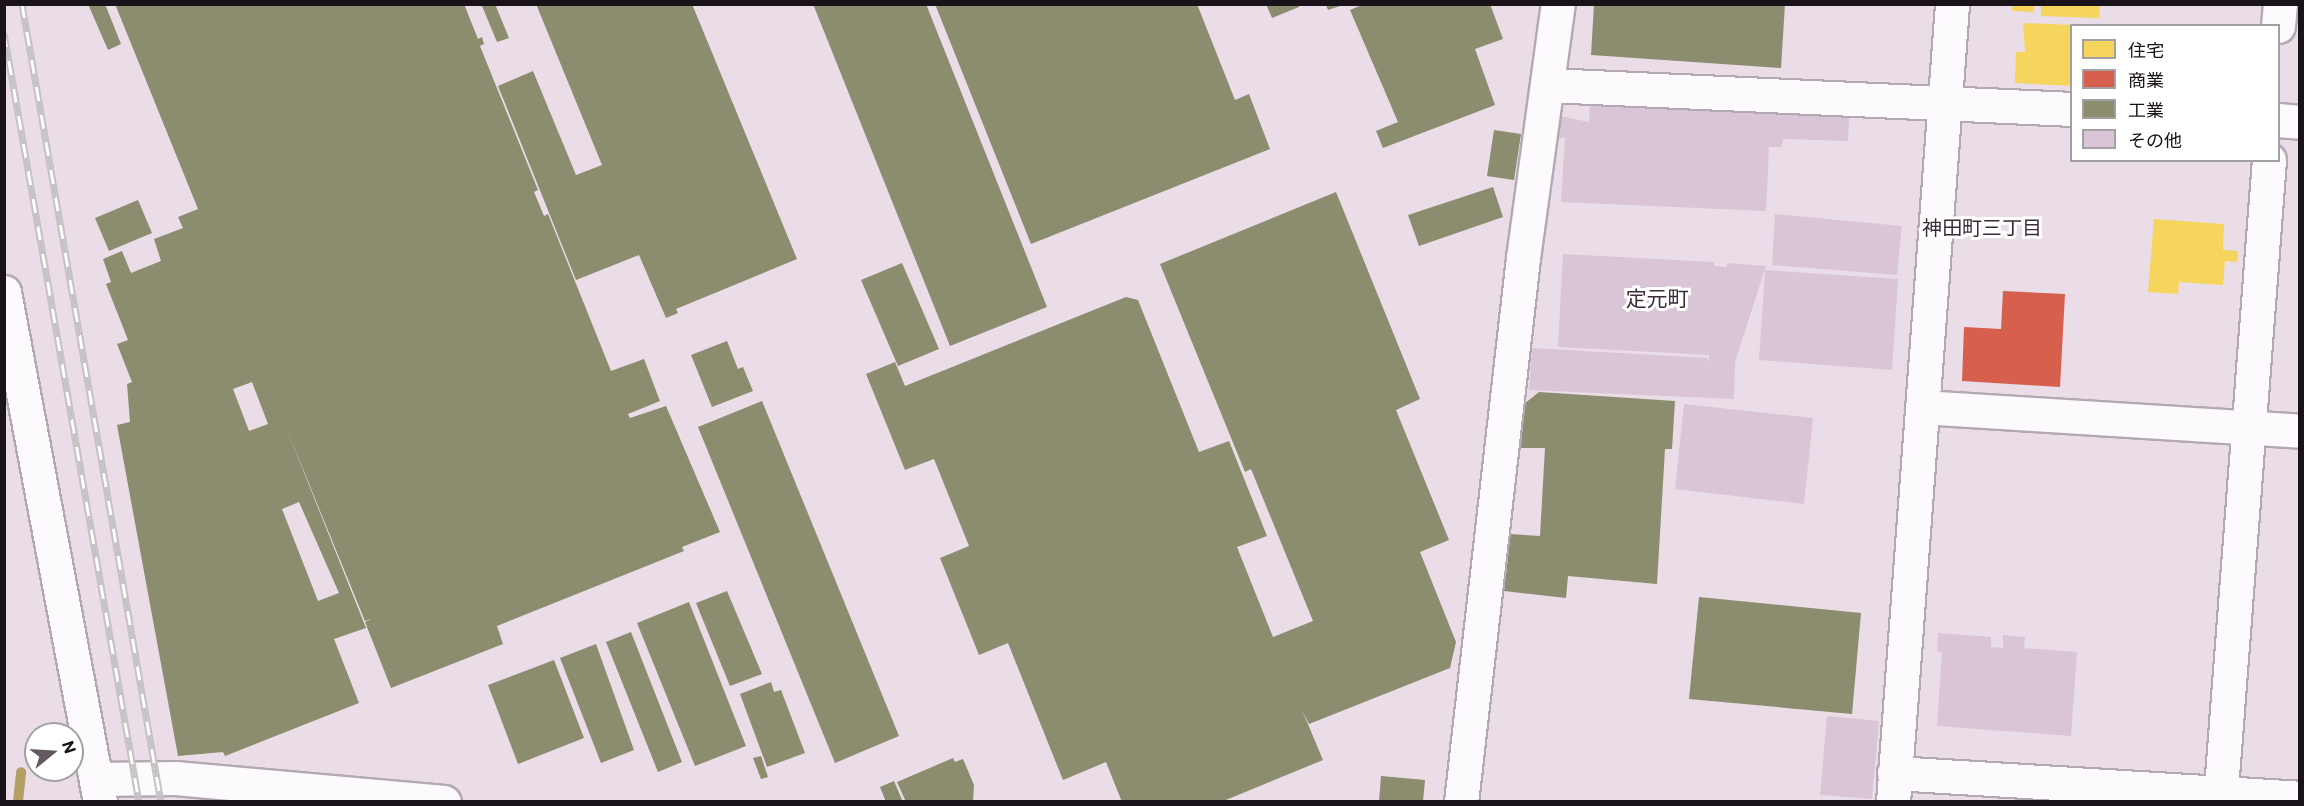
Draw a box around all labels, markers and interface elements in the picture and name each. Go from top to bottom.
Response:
legend [2070,24,2280,162]
text: 住宅 [2128,39,2164,61]
text: 商業 [2128,69,2164,91]
text: 工業 [2128,99,2164,121]
text: その他 [2128,129,2182,151]
district label: 神田町三丁目 [1922,215,2042,239]
district label: 定元町 [1626,285,1688,311]
north arrow [24,722,84,782]
text: N [59,738,81,756]

